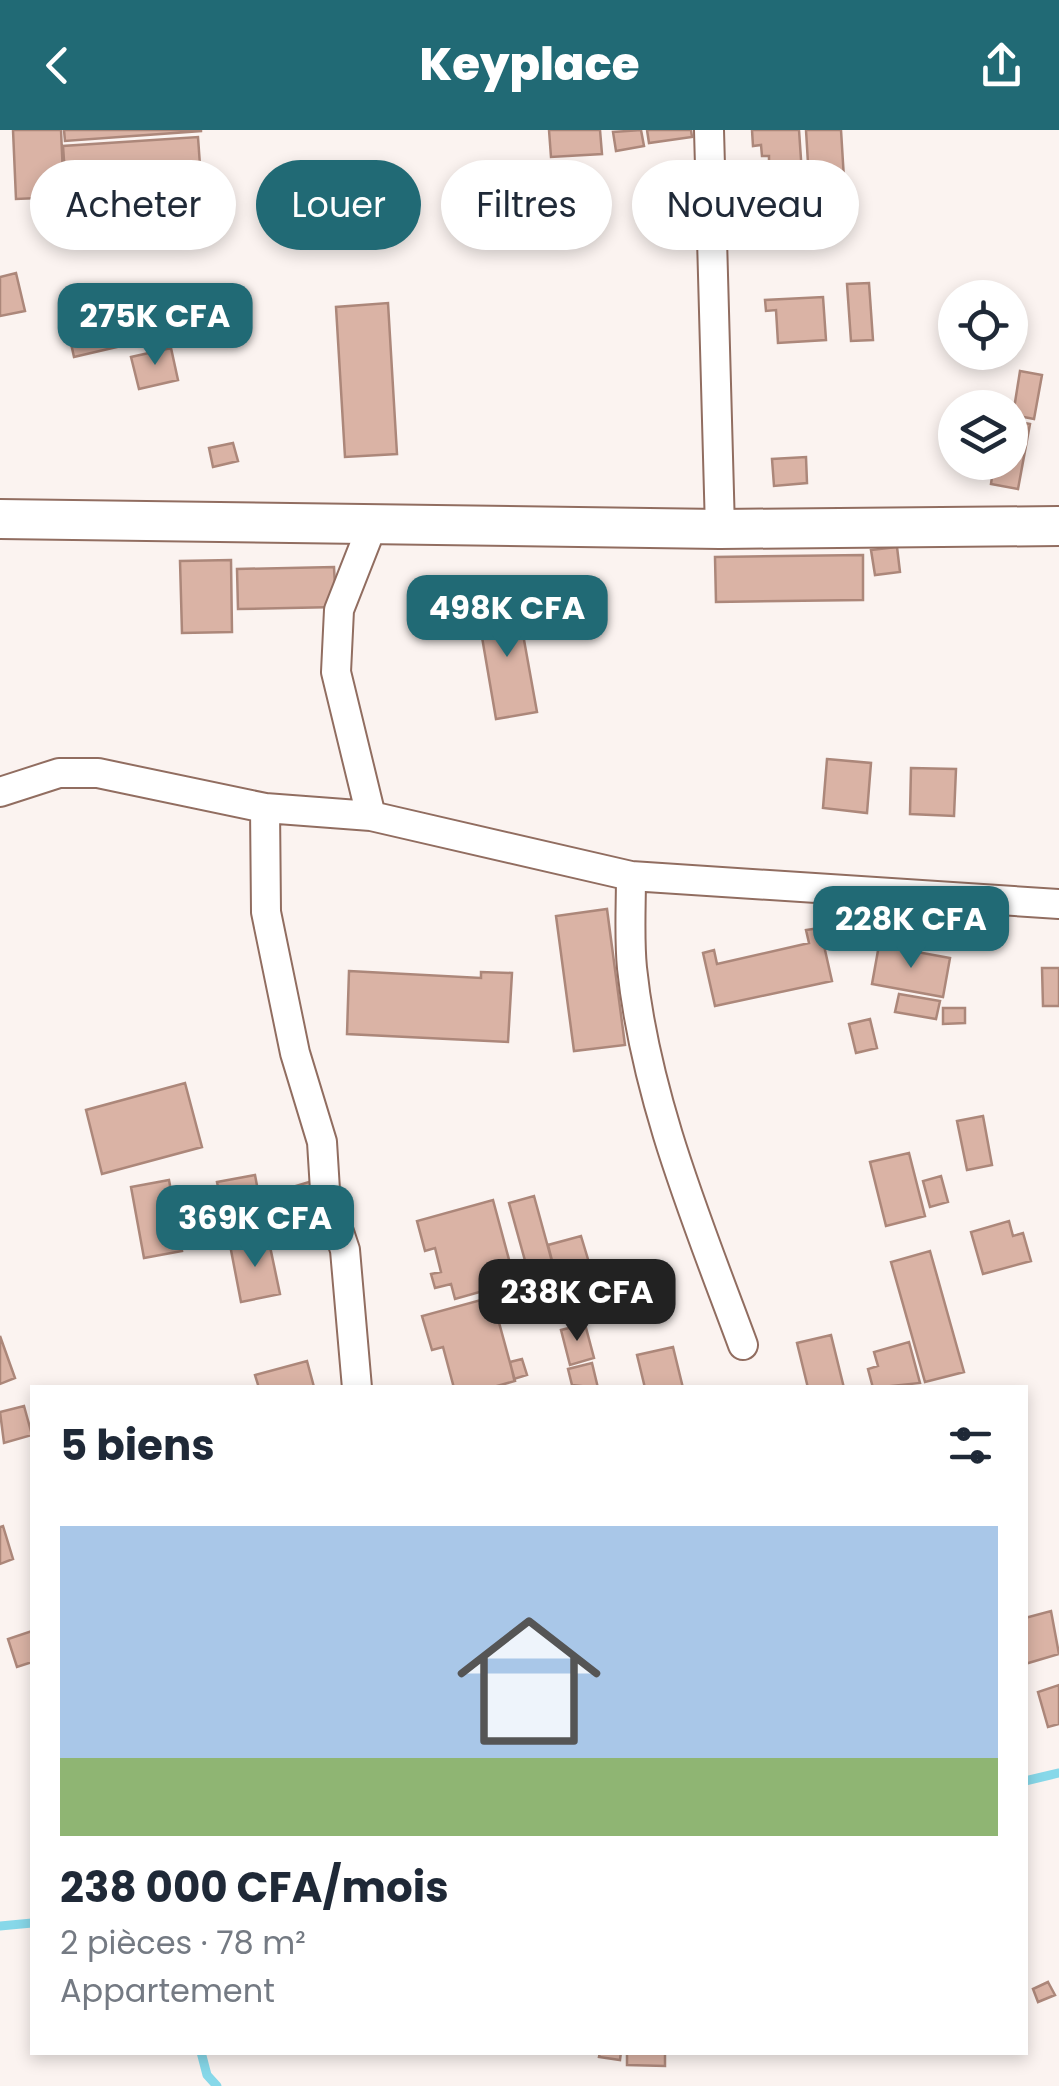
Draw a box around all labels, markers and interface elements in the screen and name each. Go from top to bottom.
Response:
text: Keyplace [420,33,639,96]
icon: back [30,38,85,93]
icon: share [974,38,1029,93]
chip: Acheter [30,160,236,250]
chip: Louer [256,160,421,250]
chip: Filtres [441,160,612,250]
chip: Nouveau [632,160,859,250]
map controls [938,280,1028,480]
button: locate [938,280,1028,370]
pin: 275K CFA [52,283,258,368]
text: 275K CFA [80,293,230,338]
button: layers [938,390,1028,480]
pin: 498K CFA [404,575,610,660]
text: 498K CFA [429,585,585,630]
pin: 228K CFA [808,886,1014,971]
text: 228K CFA [835,896,987,941]
pin: 369K CFA [152,1185,358,1270]
text: 369K CFA [178,1195,332,1240]
pin: 238K CFA [474,1259,680,1344]
text: 238K CFA [501,1269,653,1314]
text: 5 biens [60,1416,215,1475]
icon: filters [943,1418,998,1473]
icon: home [439,1591,619,1771]
text: 238 000 CFA/mois [60,1858,449,1917]
text: 2 pièces · 78 m² [60,1920,306,1965]
text: Appartement [60,1968,275,2013]

